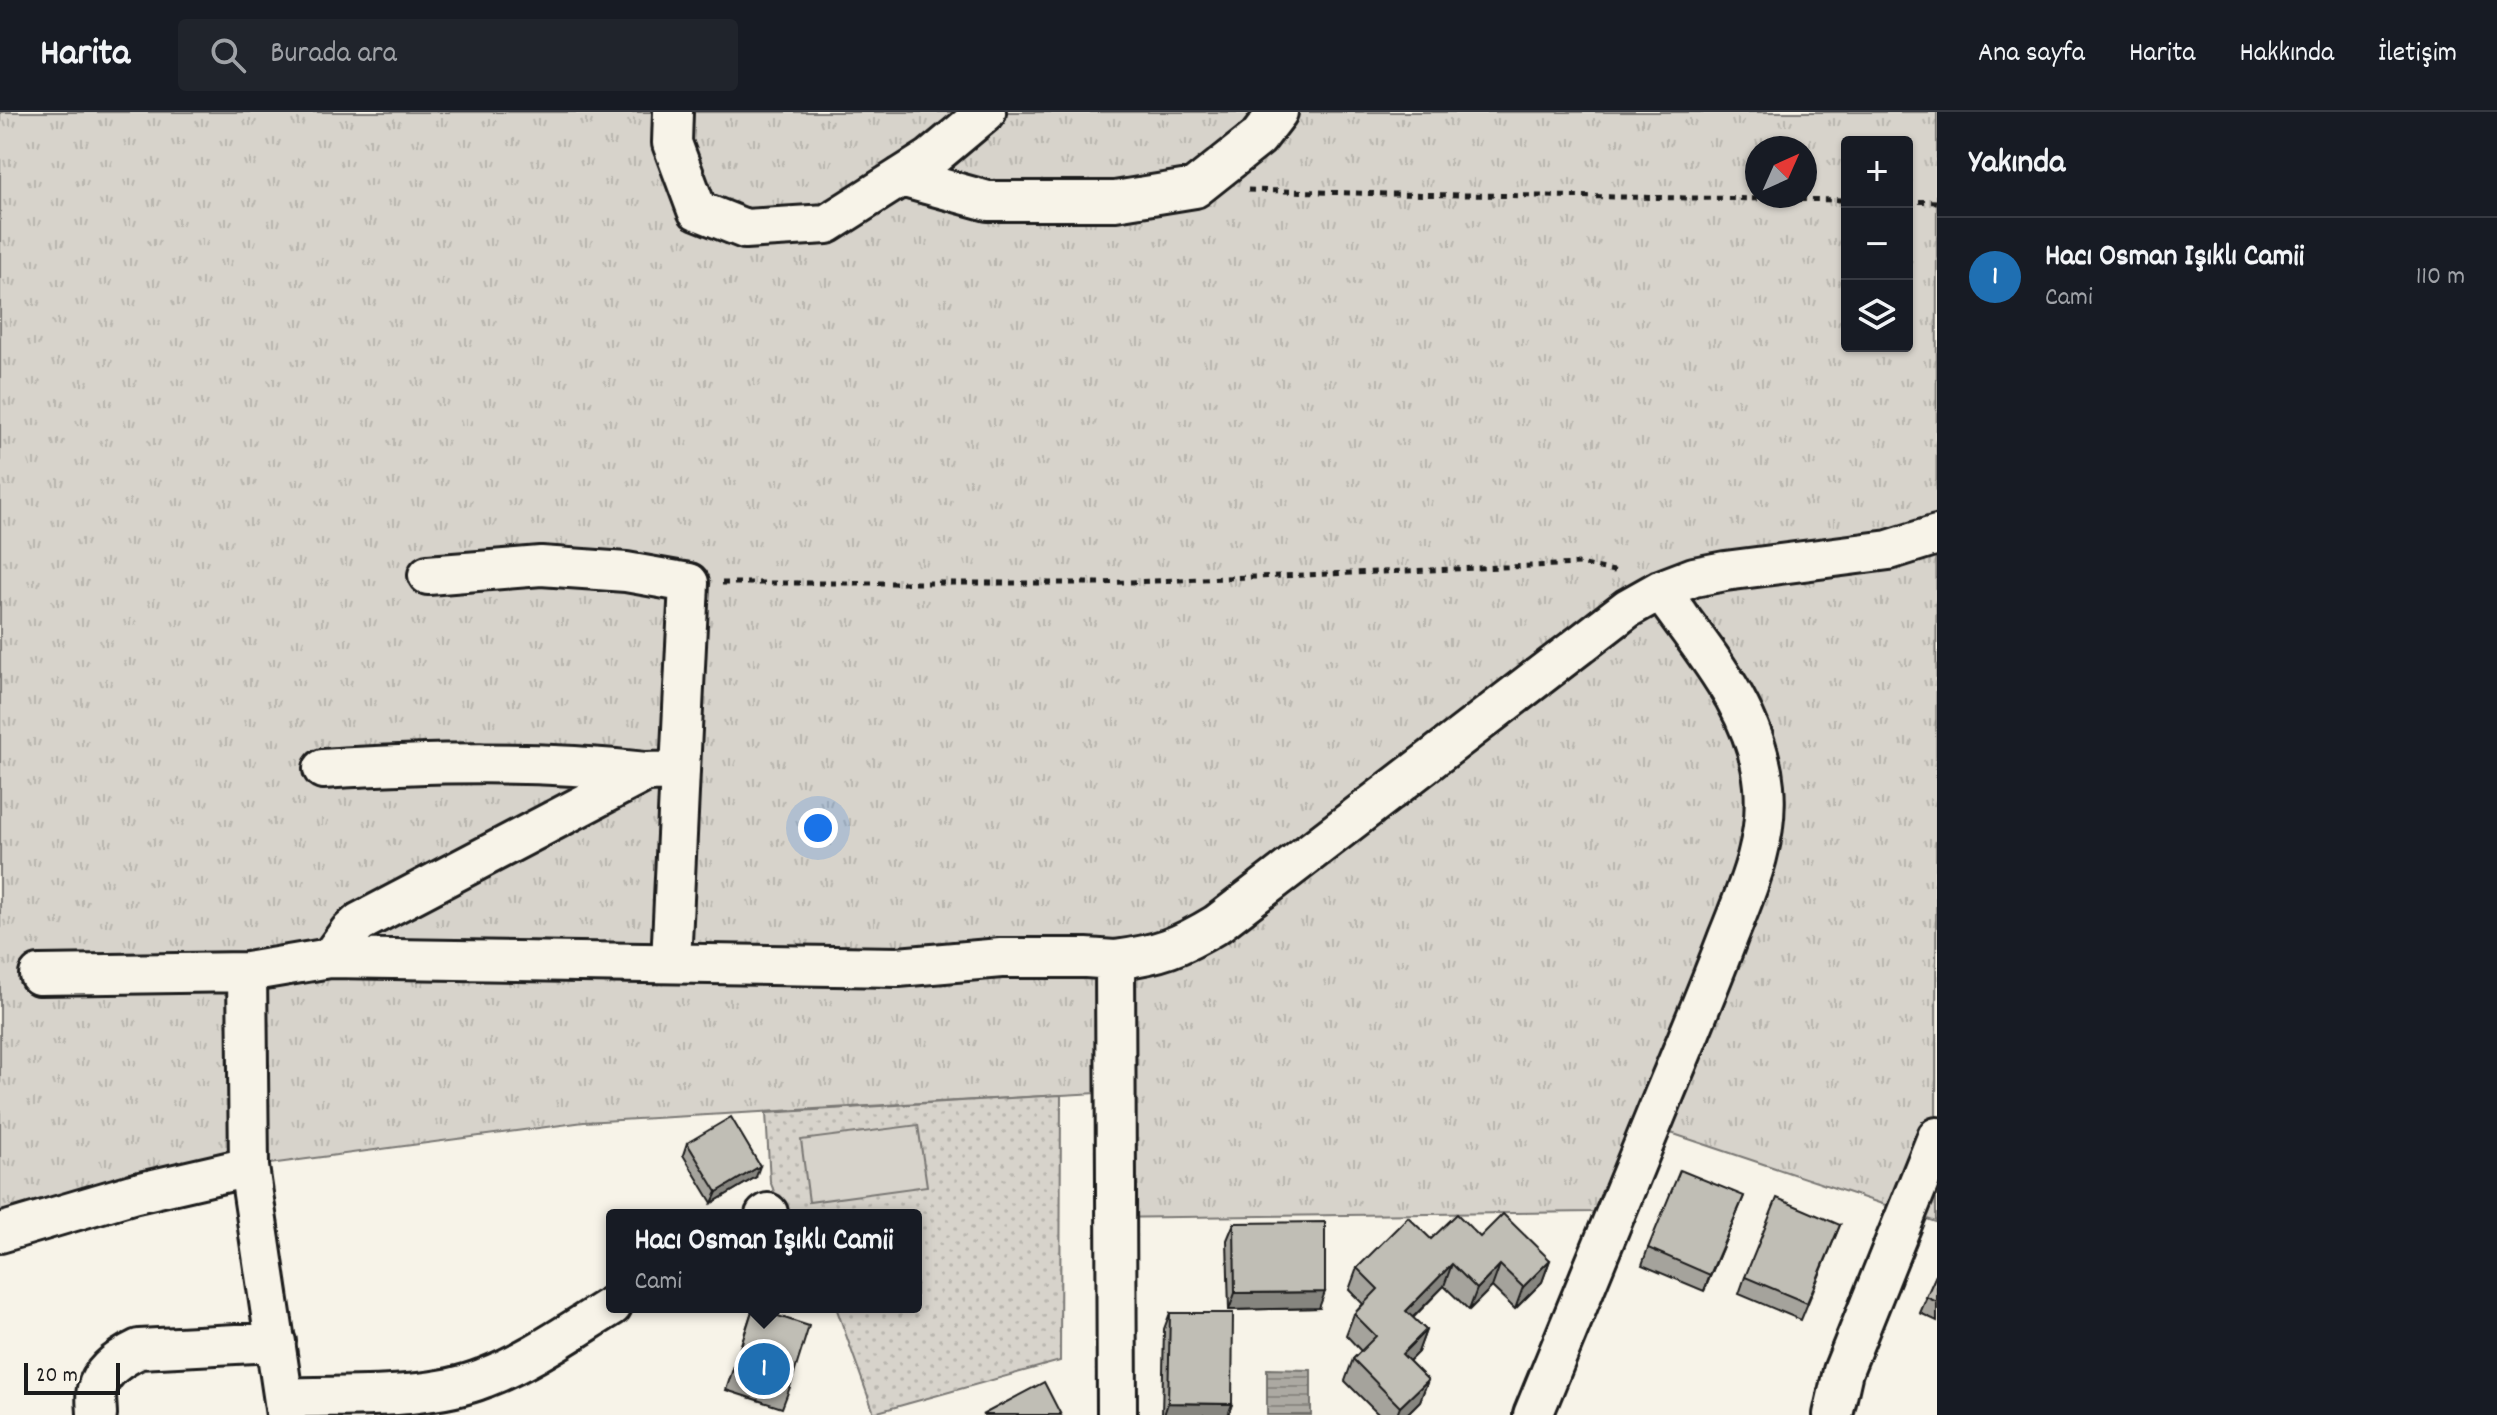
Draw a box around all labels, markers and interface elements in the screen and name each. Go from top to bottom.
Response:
search box [178,19,738,91]
text: Harita [40,28,130,83]
icon: search [206,33,250,77]
text: Burada ara [270,34,397,77]
text: Ana sayfa [1978,35,2085,75]
text: Harita [2129,35,2195,75]
text: Hakkında [2239,35,2334,75]
text: İletişim [2378,35,2457,75]
north arrow [1745,136,1817,208]
map controls [1841,136,1913,352]
button: + [1841,136,1913,208]
text: Yakında [1969,140,2065,189]
button: − [1841,208,1913,280]
text: Hacı Osman Işıklı Camii [2045,237,2304,280]
text: 1 [1992,259,1998,296]
text: 110 m [2416,259,2465,296]
button: layers [1841,280,1913,352]
text: Cami [2045,280,2093,317]
your location [798,808,838,848]
popup [606,1209,922,1313]
text: Hacı Osman Işıklı Camii [634,1221,894,1264]
text: Cami [634,1264,682,1301]
pin: 1 [738,1339,790,1399]
scale bar [24,1359,120,1395]
text: 20 m [36,1361,78,1392]

